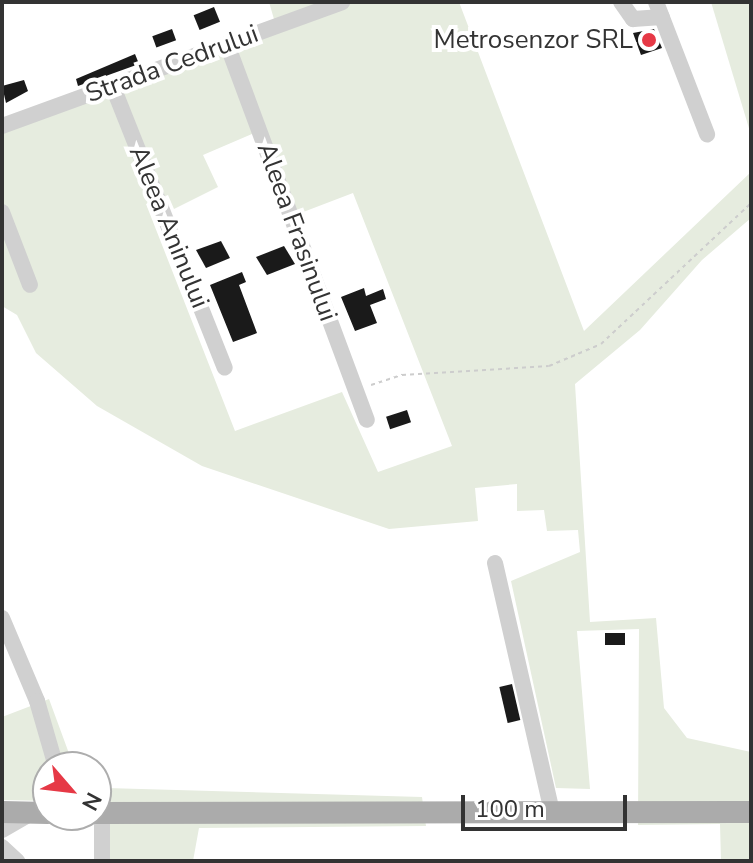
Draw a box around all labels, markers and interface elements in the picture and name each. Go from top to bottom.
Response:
street label: Strada Cedrului [81,18,263,110]
place label: Metrosenzor SRL [433,24,633,56]
marker: Metrosenzor SRL [640,31,658,49]
street label: Aleea Frasinului [250,138,344,326]
street label: Aleea Aninului [122,141,216,313]
north arrow [32,751,112,831]
scale bar [465,779,631,829]
text: N [74,787,109,816]
text: 100 m [475,793,545,825]

